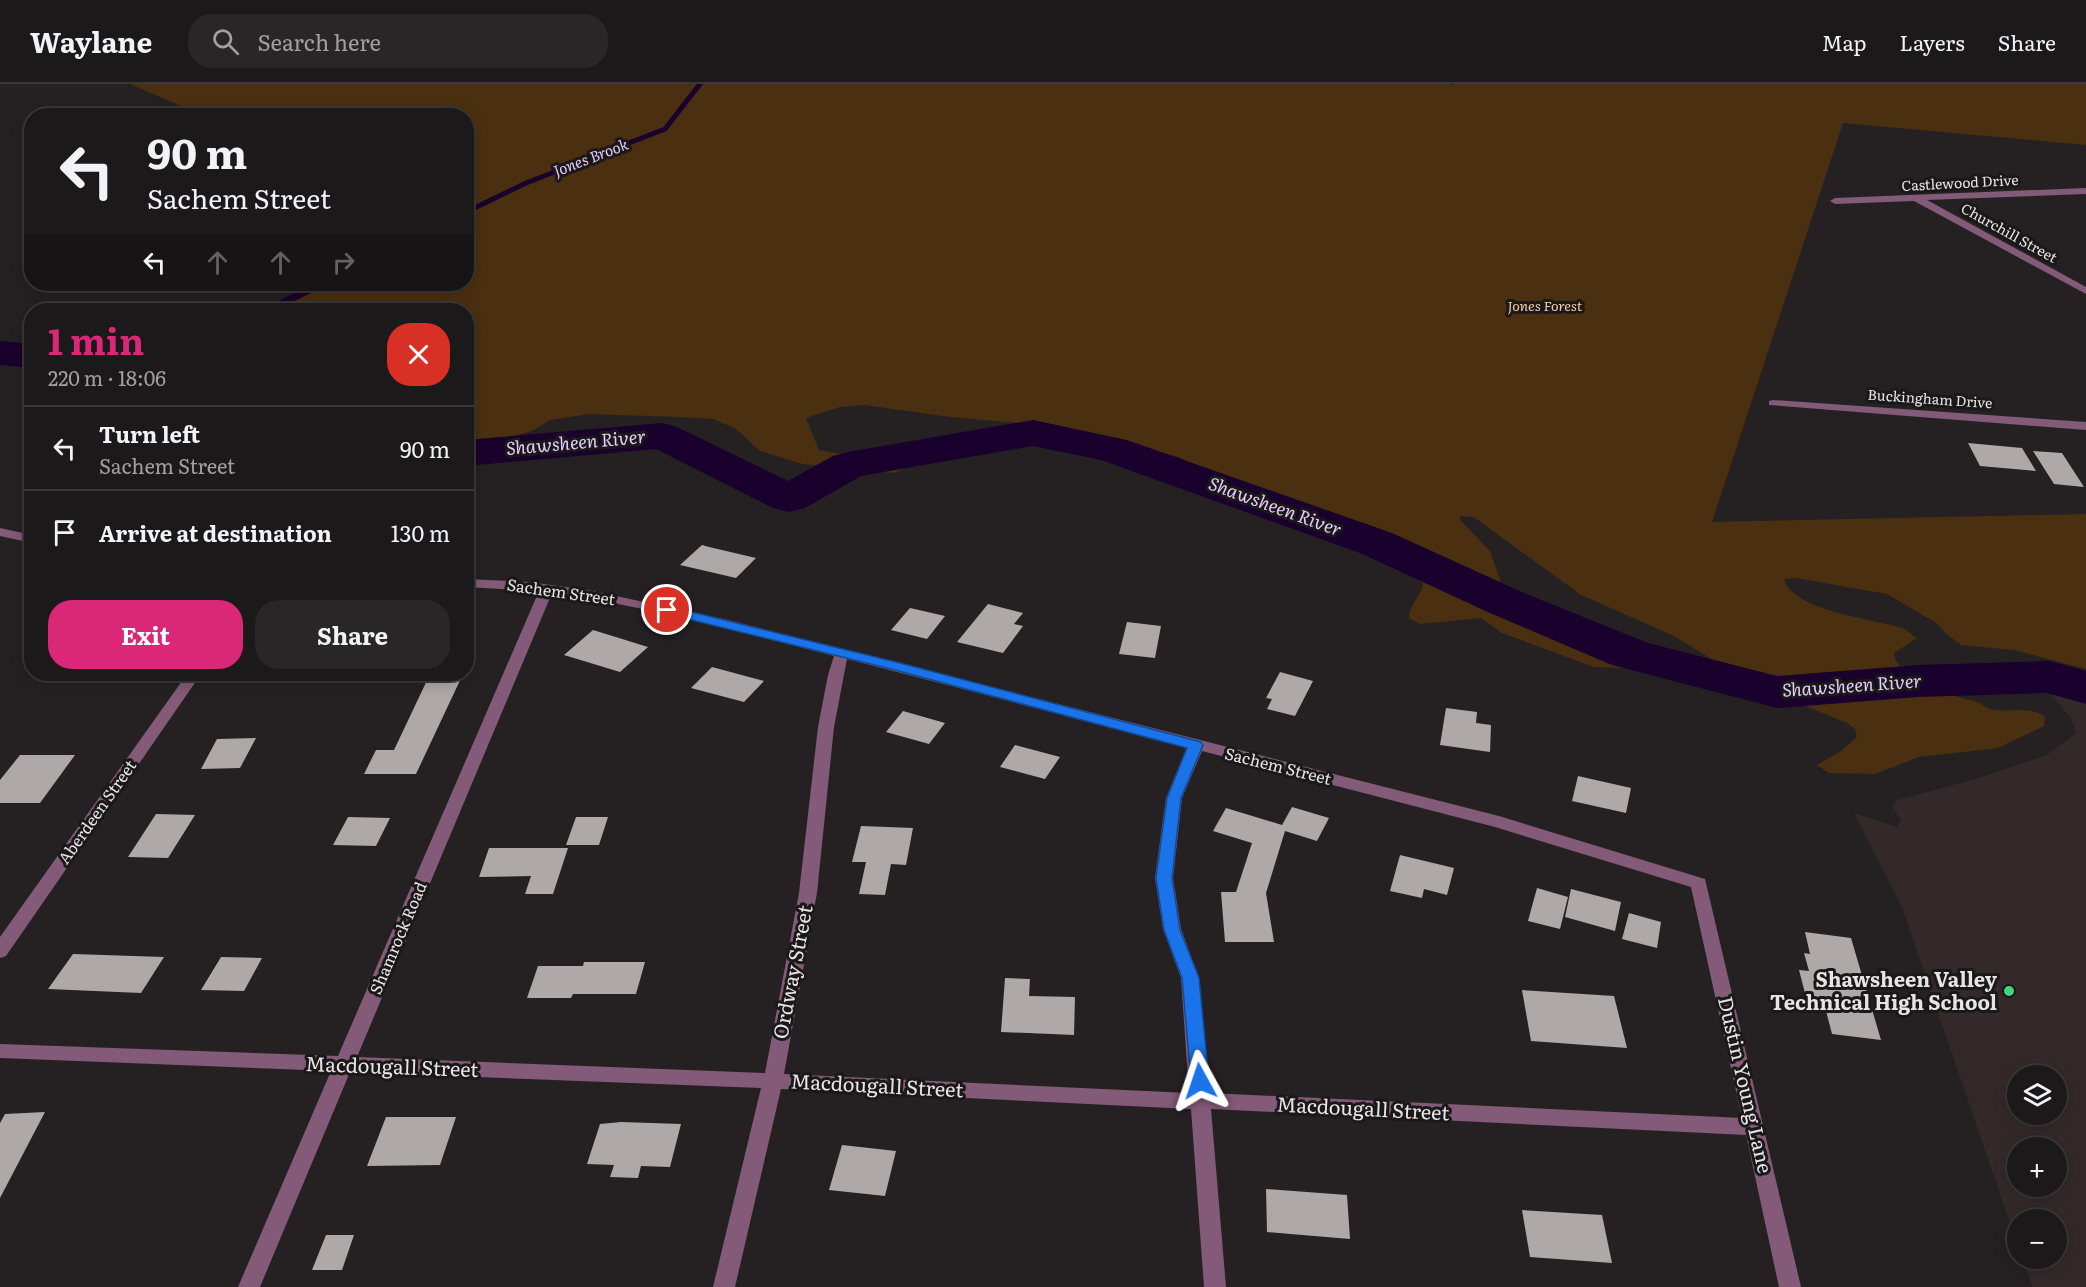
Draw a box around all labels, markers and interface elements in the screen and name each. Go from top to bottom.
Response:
search box [188,14,608,68]
text: Waylane [30,20,152,62]
icon: search [209,25,242,58]
text: Search here [257,25,381,58]
text: Map [1822,26,1867,57]
text: Layers [1900,26,1965,57]
text: Share [1998,26,2056,57]
text: 90 m [147,120,247,182]
icon: left [48,132,126,210]
water label: Jones Brook [550,132,632,181]
street label: Castlewood Drive [1901,169,2019,195]
text: Sachem Street [147,177,331,217]
street label: Churchill Street [1958,197,2061,267]
icon: left [138,246,171,279]
icon: ahead [201,246,234,279]
icon: ahead [264,246,297,279]
icon: right [327,246,360,279]
park label: Jones Forest [1508,295,1583,315]
text: 1 min [48,313,144,366]
button: close [387,323,450,386]
text: 220 m · 18:06 [48,362,166,392]
street label: Buckingham Drive [1867,384,1993,412]
text: Turn left [99,417,200,450]
water label: Shawsheen River [505,422,647,461]
icon: left [48,432,81,465]
text: 90 m [400,432,450,465]
text: Sachem Street [99,450,235,480]
water label: Shawsheen River [1205,469,1346,542]
icon: arrive [48,516,81,549]
text: Arrive at destination [99,516,332,549]
text: 130 m [391,516,450,549]
street label: Sachem Street [506,572,617,611]
pin [641,584,692,635]
icon: arrive [650,593,683,626]
button: Exit [48,600,243,669]
button: Share [255,600,450,669]
water label: Shawsheen River [1781,666,1923,703]
street label: Sachem Street [1222,740,1335,790]
street label: Aberdeen Street [51,754,141,868]
street label: Shamrock Road [363,877,432,998]
street label: Ordway Street [763,902,819,1041]
place label: Shawsheen Valley Technical High School [1770,963,1998,1016]
marker: Shawsheen Valley Technical High School [2002,984,2016,998]
street label: Dustin Young Lane [1712,993,1782,1176]
street label: Macdougall Street [305,1047,479,1083]
position arrow [1168,1049,1232,1113]
street label: Macdougall Street [790,1064,964,1104]
map controls [2007,1065,2067,1269]
button: layers [2007,1065,2067,1125]
street label: Macdougall Street [1276,1087,1450,1127]
button: + [2007,1137,2067,1197]
button: − [2007,1209,2067,1269]

